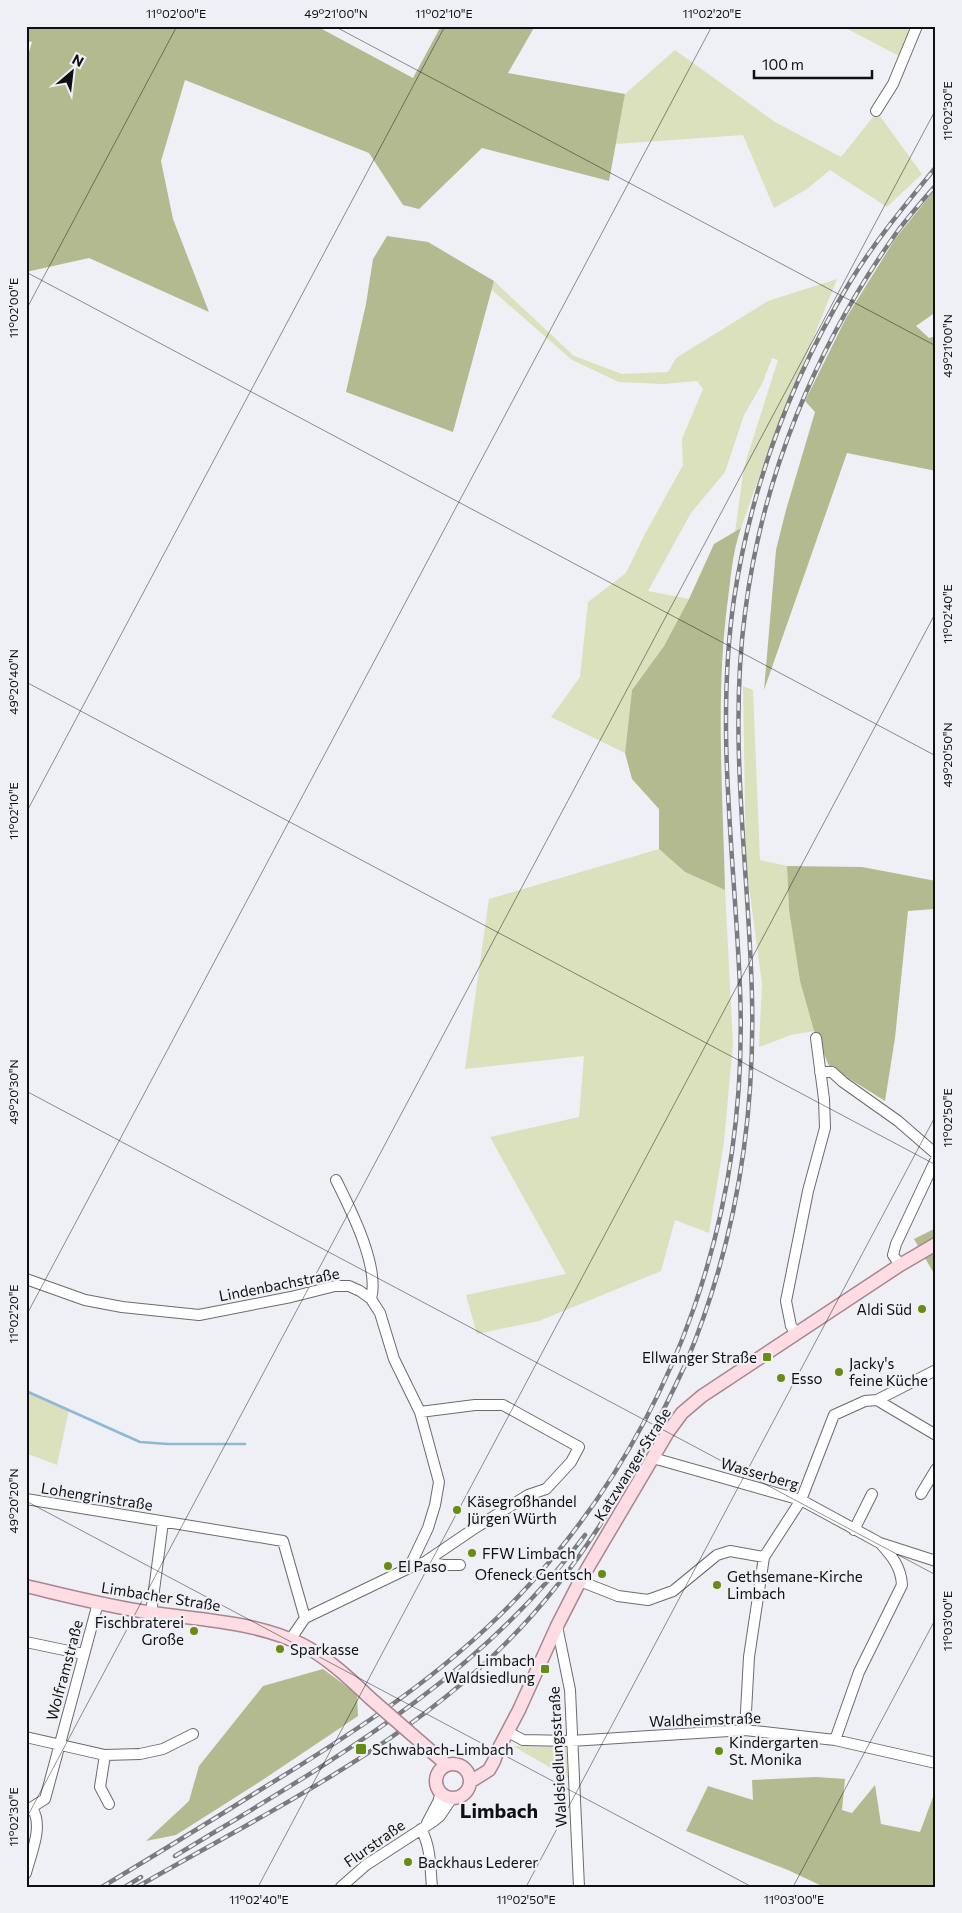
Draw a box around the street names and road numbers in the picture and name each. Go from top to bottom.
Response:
street label: Lindenbachstraße [217,1263,341,1305]
street label: Katzwanger Straße [590,1404,674,1524]
street label: Wasserberg [719,1453,801,1493]
street label: Lohengrinstraße [40,1478,154,1514]
street label: Limbacher Straße [100,1578,222,1614]
street label: Wolframstraße [42,1618,86,1722]
street label: Waldsiedlungsstraße [544,1686,570,1828]
street label: Waldheimstraße [649,1708,761,1730]
street label: Flurstraße [340,1815,408,1870]

